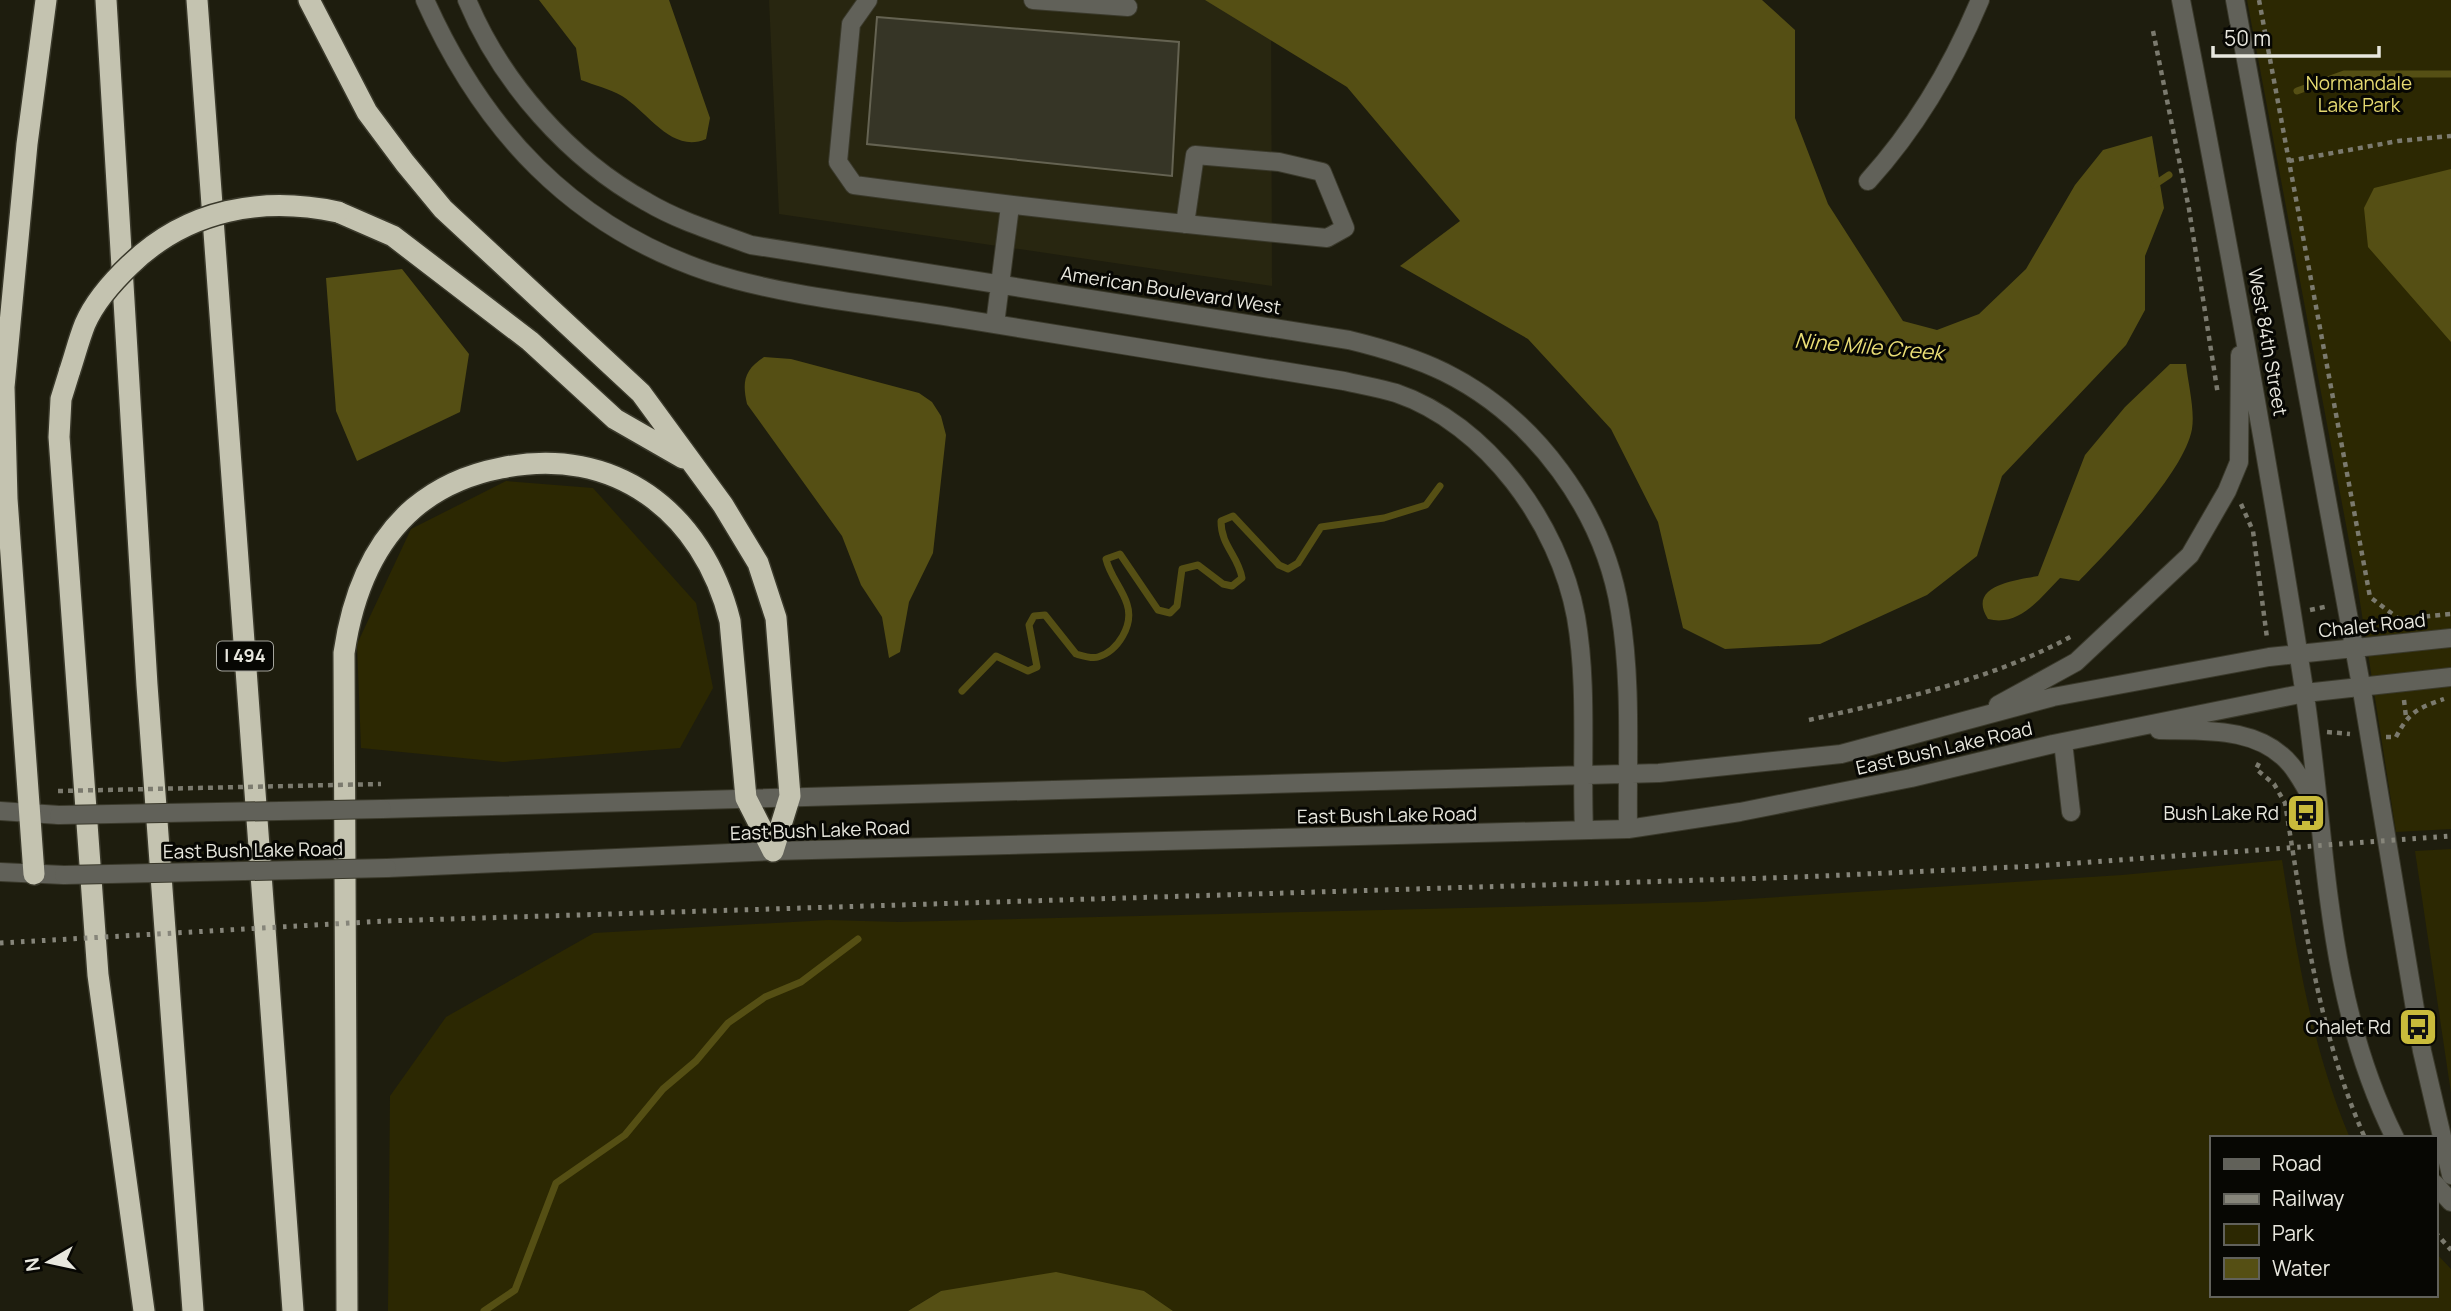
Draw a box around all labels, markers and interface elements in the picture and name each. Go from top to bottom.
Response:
scale bar [2213,14,2379,58]
text: 50 m [2224,24,2271,52]
park label: Normandale Lake Park [2306,70,2412,118]
street label: American Boulevard West [1059,260,1283,320]
street label: West 84th Street [2242,266,2294,418]
water label: Nine Mile Creek [1793,326,1947,367]
street label: Chalet Road [2317,606,2427,644]
road number: I 494 [217,642,273,670]
street label: East Bush Lake Road [1853,715,2035,781]
bus stop icon: Bush Lake Rd [2285,792,2327,834]
street label: East Bush Lake Road [1297,800,1477,830]
place label: Bush Lake Rd [2163,800,2279,826]
street label: East Bush Lake Road [730,814,910,846]
street label: East Bush Lake Road [163,835,343,865]
bus stop icon: Chalet Rd [2397,1006,2439,1048]
place label: Chalet Rd [2305,1014,2391,1040]
legend [2210,1136,2437,1297]
text: Road [2272,1149,2322,1177]
text: Railway [2272,1184,2344,1212]
text: Park [2272,1219,2314,1247]
north arrow [14,1227,84,1297]
text: Water [2272,1254,2331,1282]
text: N [18,1256,46,1273]

